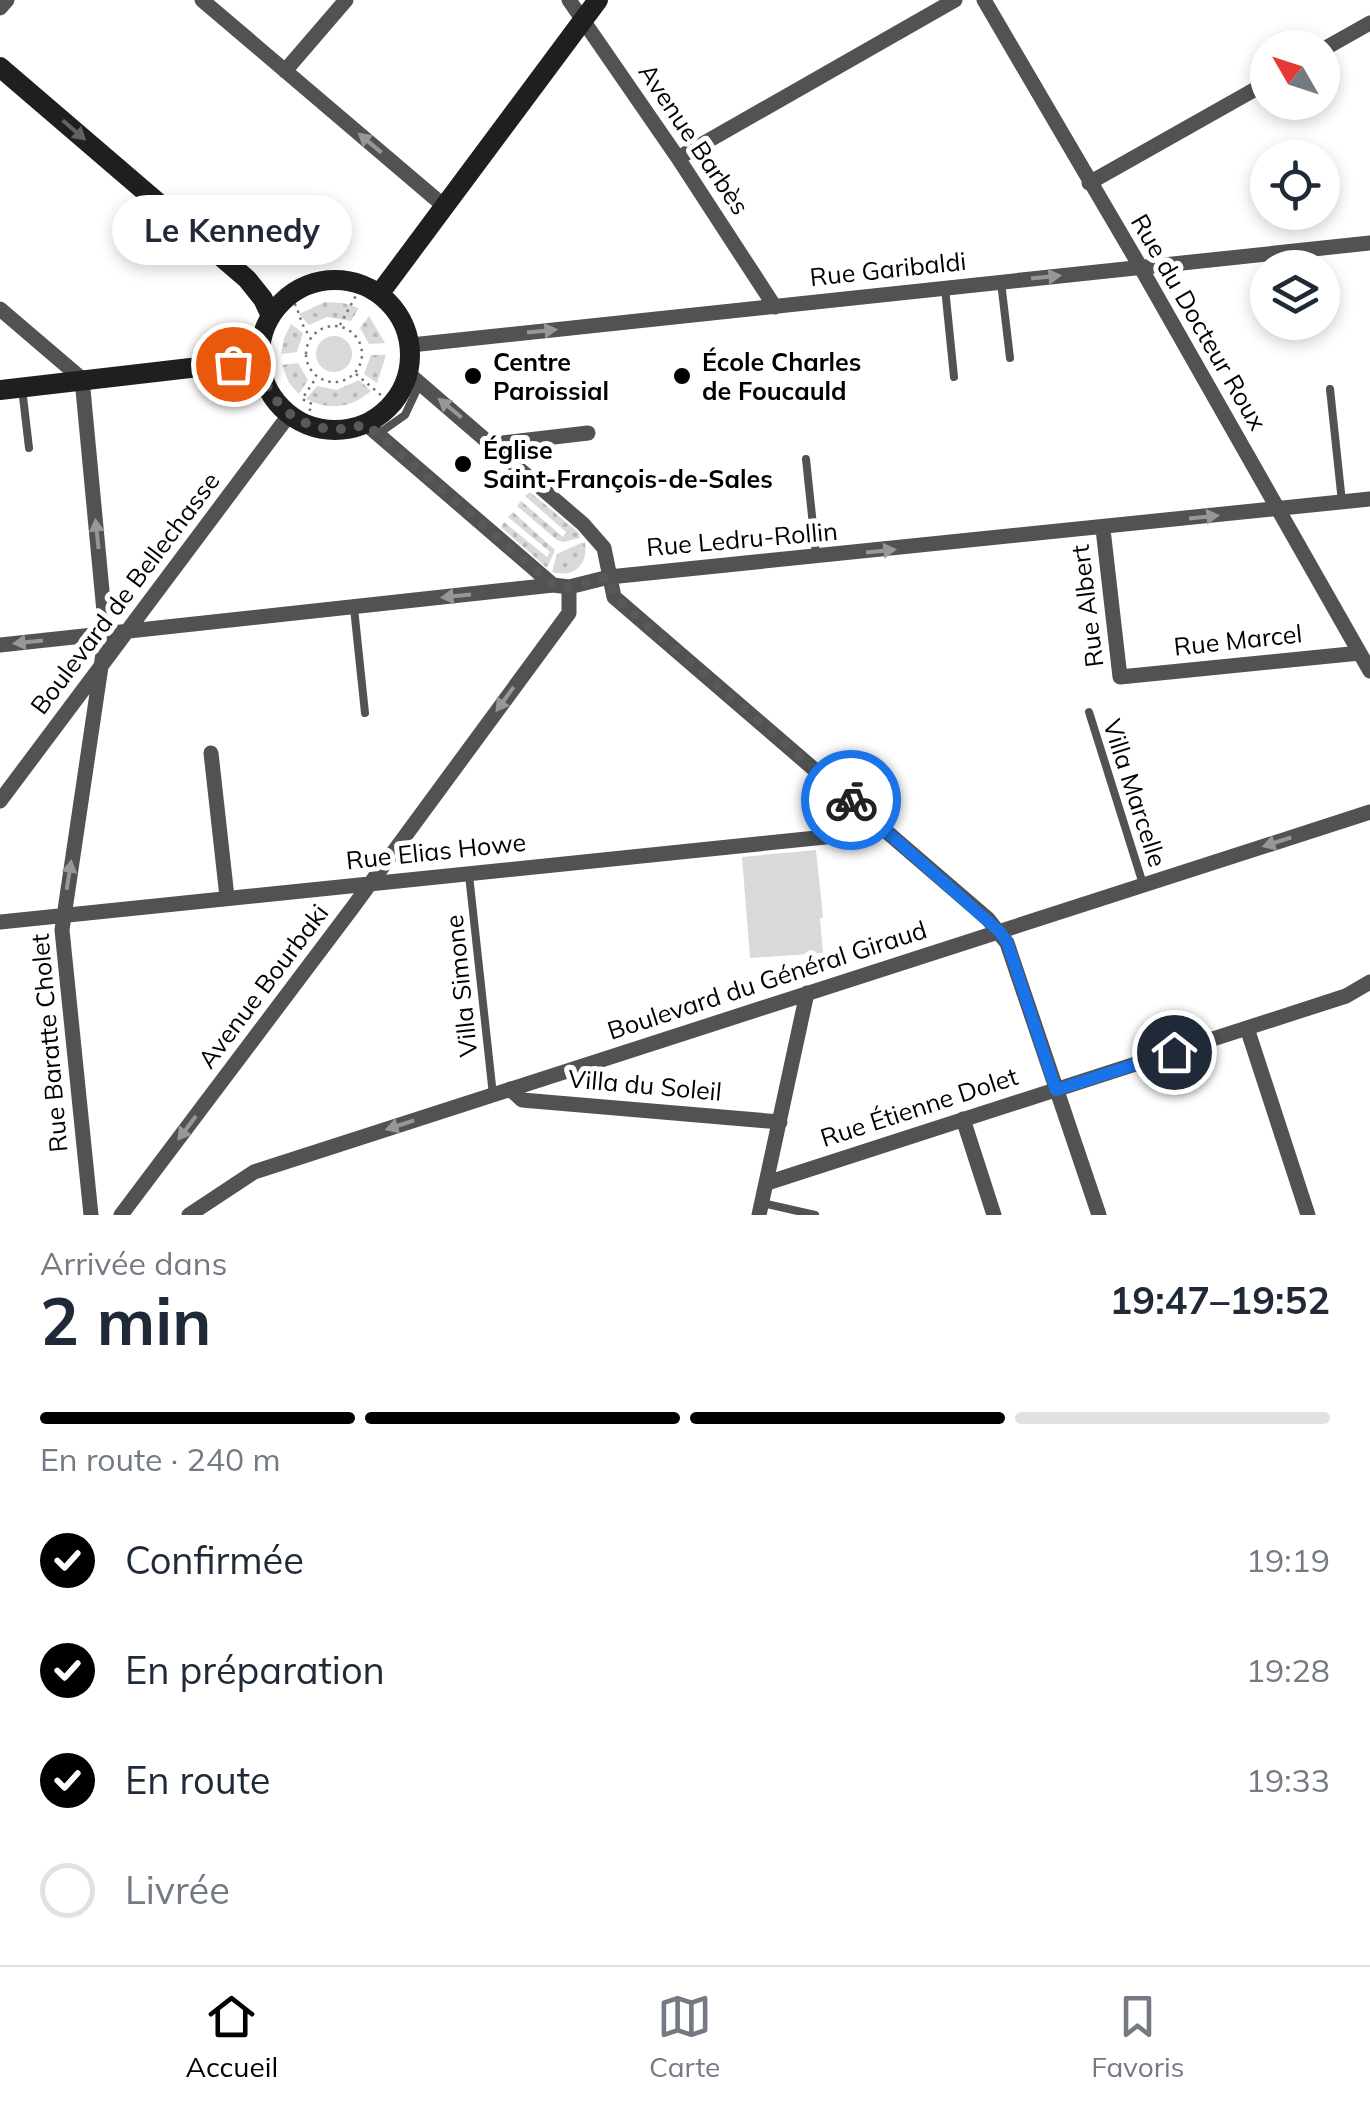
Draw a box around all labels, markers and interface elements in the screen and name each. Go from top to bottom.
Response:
north arrow [1250,30,1340,120]
map controls [1250,30,1340,340]
street label: Avenue Barbès [632,57,756,220]
one-way arrow [61,119,86,141]
one-way arrow [358,132,383,154]
button: locate [1250,140,1340,230]
callout: Le Kennedy [113,194,353,264]
street label: Rue du Docteur Roux [1125,208,1274,436]
text: Le Kennedy [144,210,320,250]
street label: Rue Garibaldi [808,245,968,292]
button: layers [1250,250,1340,340]
one-way arrow [1030,269,1062,285]
pin [191,322,276,407]
one-way arrow [527,323,559,339]
icon: bag [206,337,261,392]
place label: Centre Paroissial [493,346,609,406]
place label: École Charles de Foucauld [702,346,861,406]
marker: Centre Paroissial [462,365,484,387]
marker: École Charles de Foucauld [671,365,693,387]
one-way arrow [438,398,463,420]
place label: Église Saint-François-de-Sales [483,434,773,494]
marker: Église Saint-François-de-Sales [452,453,474,475]
street label: Boulevard de Bellechasse [23,465,226,720]
one-way arrow [1188,509,1220,525]
street label: Rue Ledru-Rollin [645,515,839,562]
one-way arrow [88,518,104,550]
one-way arrow [865,543,897,559]
street label: Rue Albert [1064,543,1109,669]
one-way arrow [439,588,471,604]
street label: Rue Marcel [1172,617,1304,662]
one-way arrow [12,634,44,650]
one-way arrow [496,686,516,712]
street label: Villa Marcelle [1097,715,1174,871]
courier [801,750,901,850]
icon: bike [824,773,879,828]
street label: Rue Elias Howe [344,826,527,875]
one-way arrow [1262,836,1292,851]
one-way arrow [62,858,78,890]
street label: Avenue Bourbaki [191,898,334,1074]
street label: Villa Simone [438,913,483,1059]
street label: Boulevard du Général Giraud [603,913,930,1046]
street label: Rue Baratte Cholet [23,932,73,1154]
pin [1132,1010,1217,1095]
icon: home [1147,1025,1202,1080]
street label: Rue Étienne Dolet [816,1060,1022,1153]
street label: Villa du Soleil [567,1062,723,1107]
one-way arrow [178,1115,198,1141]
one-way arrow [384,1118,414,1133]
text: Arrivée dans [40,1243,227,1283]
text: 19:47–19:52 [1110,1276,1330,1324]
text: 2 min [40,1280,211,1361]
text: En route · 240 m [40,1439,281,1479]
icon: check [40,1533,95,1588]
text: Confirmée [125,1536,304,1584]
text: 19:19 [1246,1540,1330,1580]
icon: check [40,1643,95,1698]
text: En préparation [125,1646,385,1694]
text: 19:28 [1246,1650,1330,1690]
icon: check [40,1753,95,1808]
text: En route [125,1756,271,1804]
text: 19:33 [1246,1760,1330,1800]
text: Livrée [125,1866,230,1914]
tab: Accueil [185,1989,278,2084]
tab: Carte [649,1989,720,2084]
tab: Favoris [1091,1989,1184,2084]

